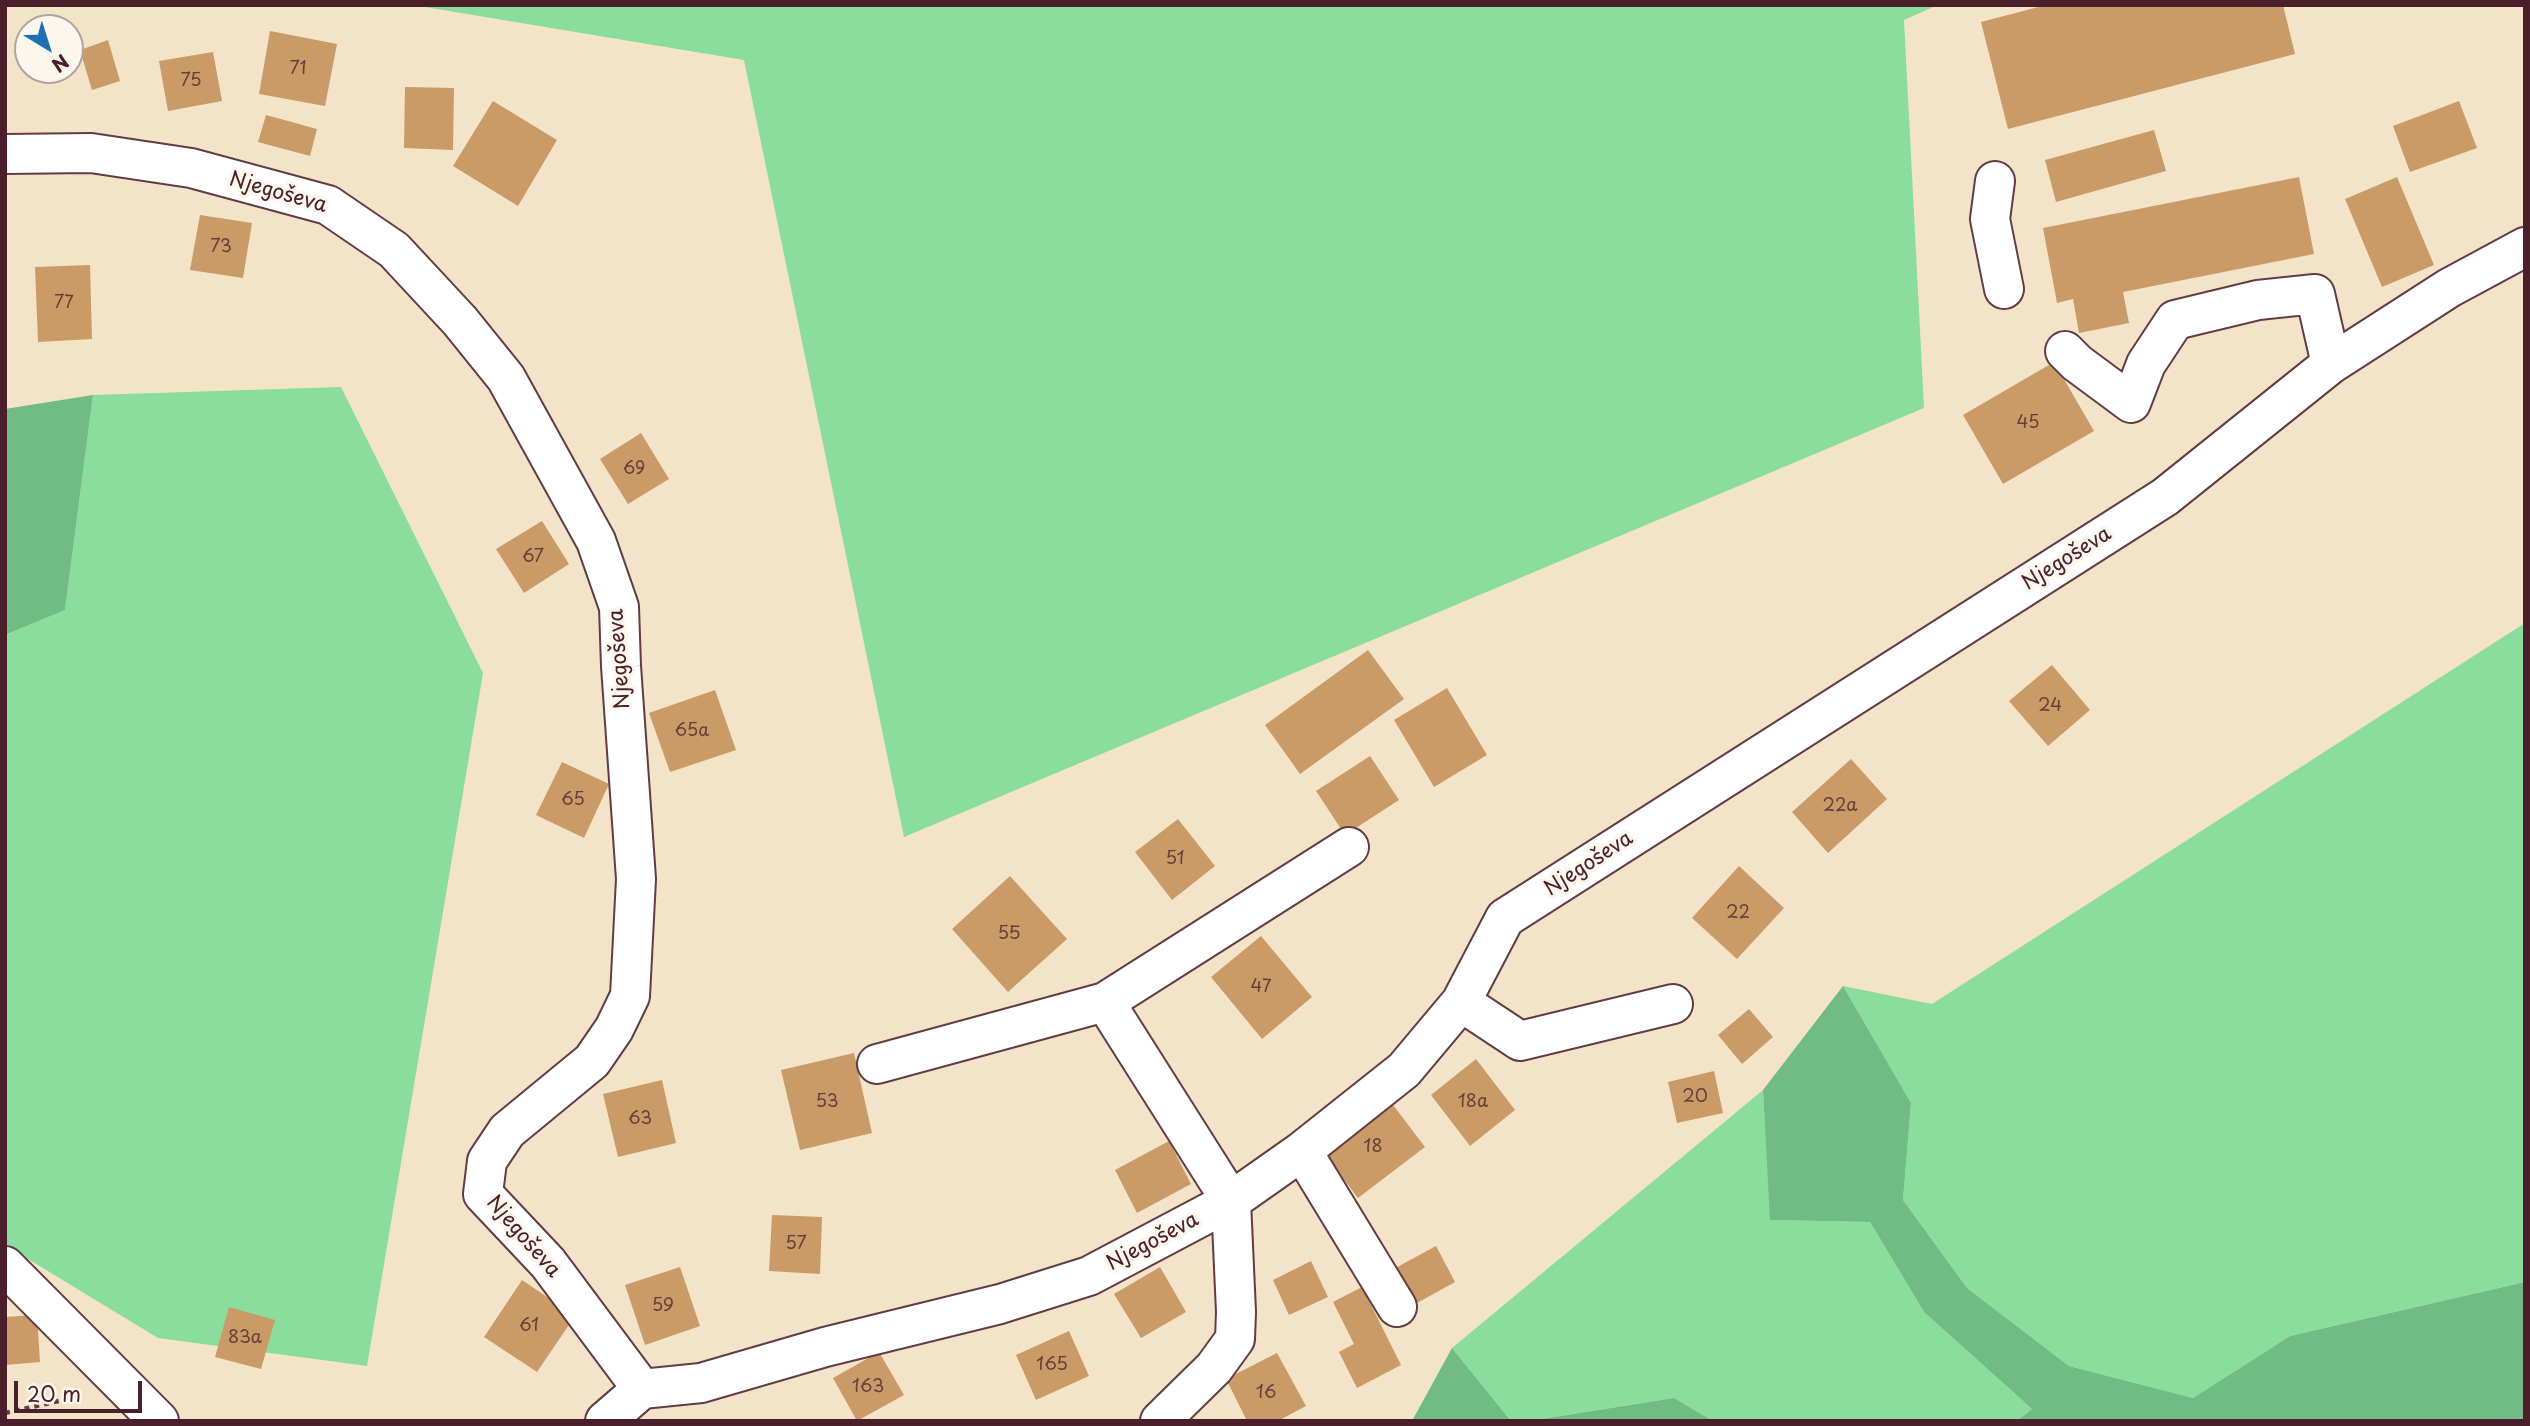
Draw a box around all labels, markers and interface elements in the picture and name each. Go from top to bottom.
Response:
north arrow [14,14,84,84]
text: N [46,48,75,80]
house number: 71 [290,58,306,80]
house number: 75 [181,70,201,92]
street label: Njegoševa [226,167,330,219]
house number: 73 [210,236,232,258]
house number: 77 [54,292,74,314]
house number: 45 [2017,412,2039,434]
house number: 69 [623,458,645,480]
street label: Njegoševa [2018,522,2116,596]
house number: 67 [522,546,544,568]
street label: Njegoševa [604,608,636,710]
house number: 24 [2038,695,2062,717]
house number: 65a [675,720,709,742]
house number: 65 [561,789,585,811]
house number: 22a [1822,795,1858,817]
street label: Njegoševa [1540,826,1638,902]
house number: 51 [1165,848,1185,870]
house number: 22 [1726,902,1750,924]
house number: 55 [997,923,1021,945]
house number: 47 [1250,976,1272,998]
house number: 20 [1682,1086,1708,1108]
house number: 53 [815,1091,839,1113]
house number: 18a [1458,1091,1488,1113]
house number: 63 [628,1108,652,1130]
house number: 18 [1363,1136,1383,1158]
street label: Njegoševa [480,1191,566,1283]
street label: Njegoševa [1103,1207,1203,1277]
house number: 57 [785,1233,807,1255]
house number: 59 [652,1295,674,1317]
house number: 61 [519,1315,539,1337]
house number: 83a [228,1327,262,1349]
house number: 165 [1036,1354,1068,1376]
scale bar [18,1366,145,1410]
house number: 163 [852,1376,884,1398]
text: 20 m [27,1377,81,1409]
house number: 16 [1256,1382,1276,1404]

